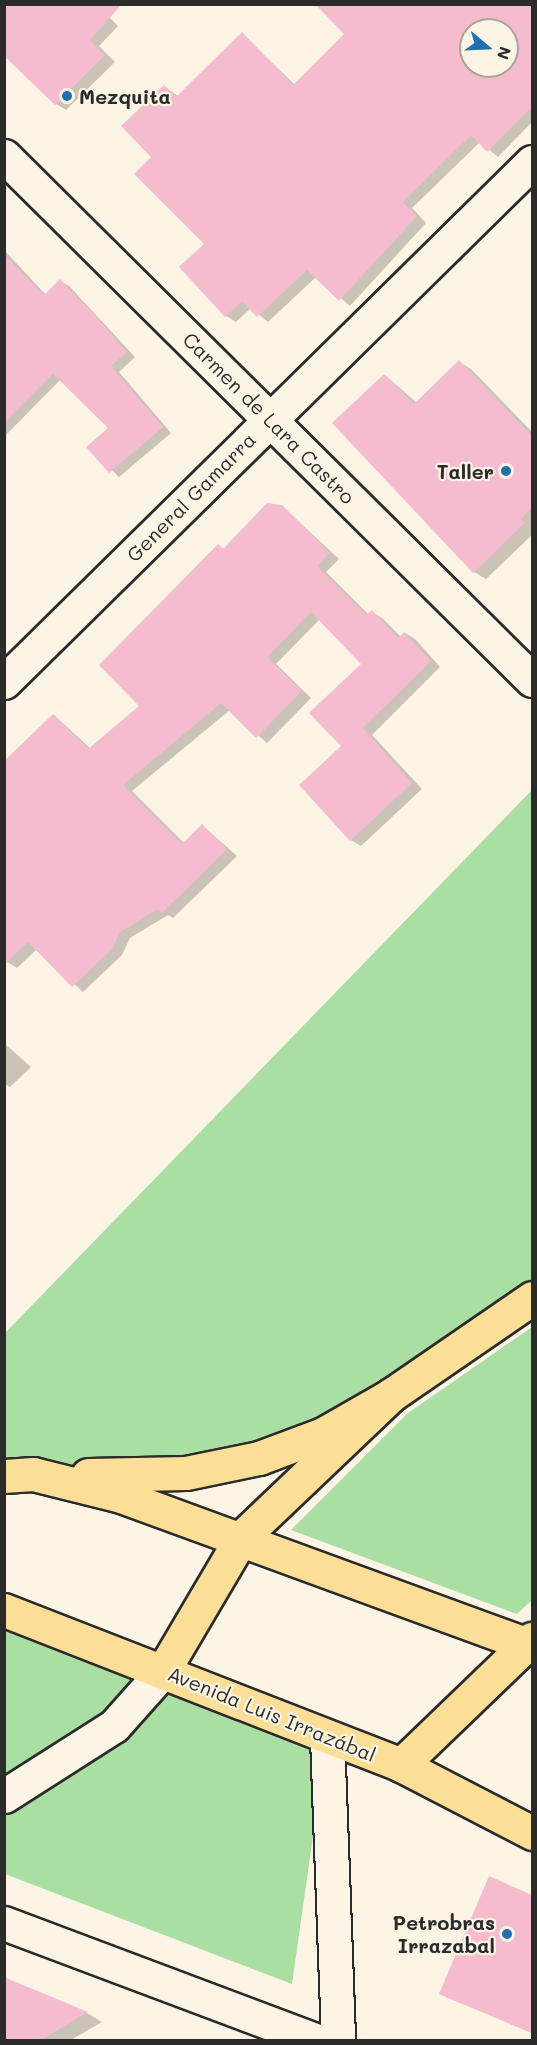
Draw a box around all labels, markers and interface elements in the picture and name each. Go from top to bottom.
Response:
north arrow [459,18,519,78]
text: N [493,44,517,63]
place label: Mezquita [79,84,171,108]
marker: Mezquita [60,89,74,103]
street label: Carmen de Lara Castro [178,327,360,509]
street label: General Gamarra [121,427,261,567]
place label: Taller [437,459,494,483]
marker: Taller [499,464,513,478]
street label: Avenida Luis Irrazábal [164,1661,380,1767]
place label: Petrobras Irrazabal [392,1910,495,1957]
marker: Petrobras Irrazabal [500,1927,514,1941]

